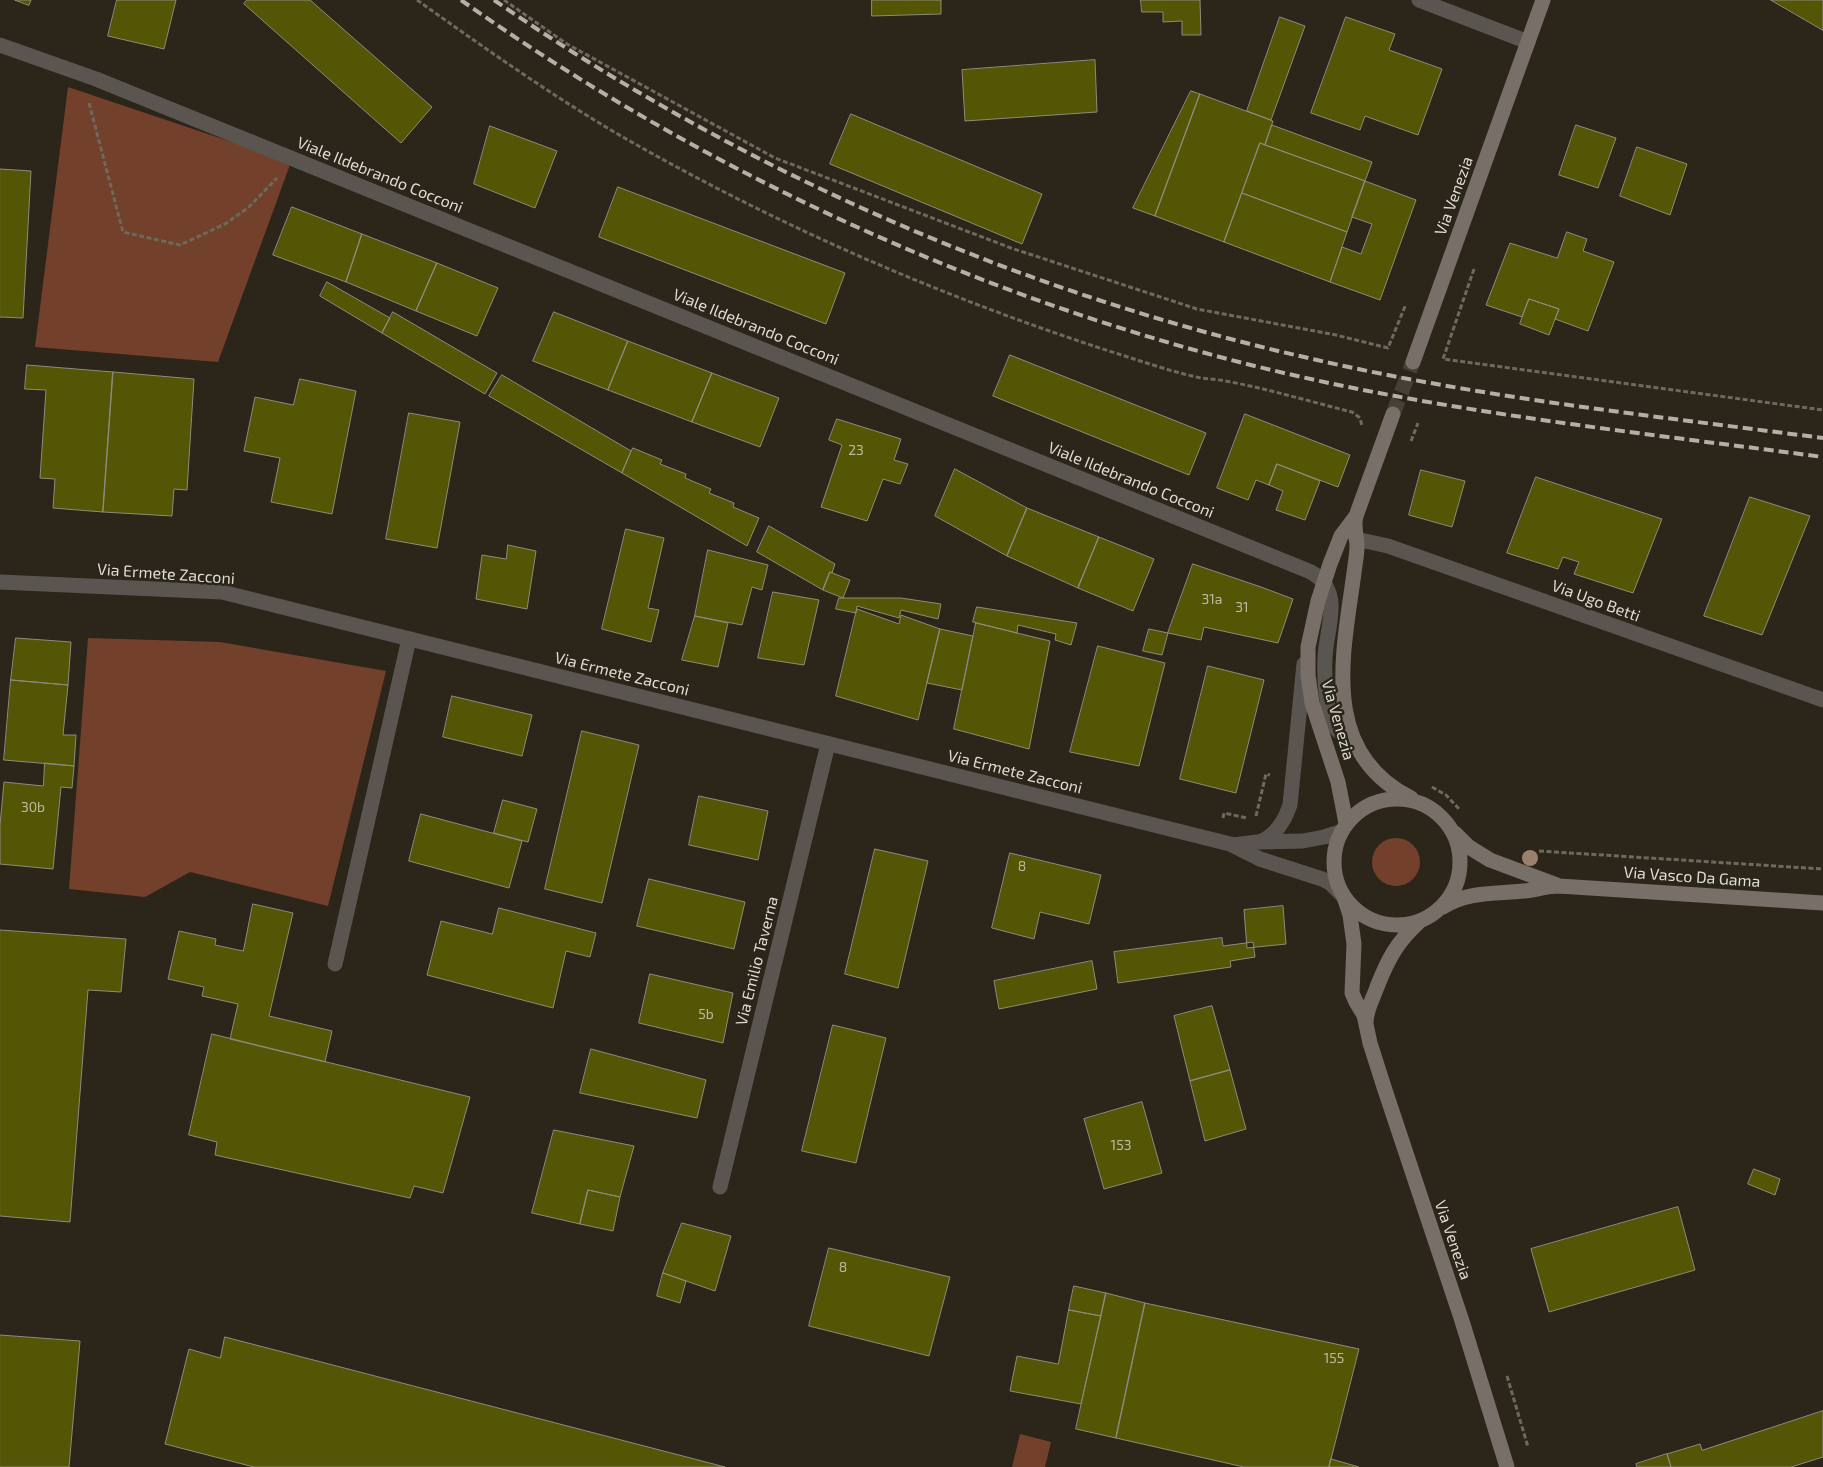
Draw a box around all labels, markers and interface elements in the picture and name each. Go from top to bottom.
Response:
street label: Viale Ildebrando Cocconi [294,133,466,217]
street label: Via Venezia [1431,154,1477,238]
street label: Viale Ildebrando Cocconi [670,285,842,369]
street label: Viale Ildebrando Cocconi [1045,438,1217,522]
house number: 23 [848,442,864,458]
street label: Via Ermete Zacconi [97,560,235,588]
street label: Via Ugo Betti [1549,576,1643,626]
house number: 31a [1201,591,1223,607]
house number: 31 [1235,599,1249,615]
street label: Via Ermete Zacconi [553,648,691,700]
street label: Via Venezia [1317,678,1359,762]
street label: Via Ermete Zacconi [946,746,1084,798]
house number: 30b [21,799,45,815]
house number: 8 [1018,858,1026,874]
street label: Via Vasco Da Gama [1623,863,1761,891]
street label: Via Emilio Taverna [732,894,782,1028]
house number: 5b [698,1006,714,1022]
house number: 153 [1111,1137,1131,1153]
street label: Via Venezia [1430,1198,1476,1282]
house number: 8 [839,1259,847,1275]
house number: 155 [1324,1350,1344,1366]

